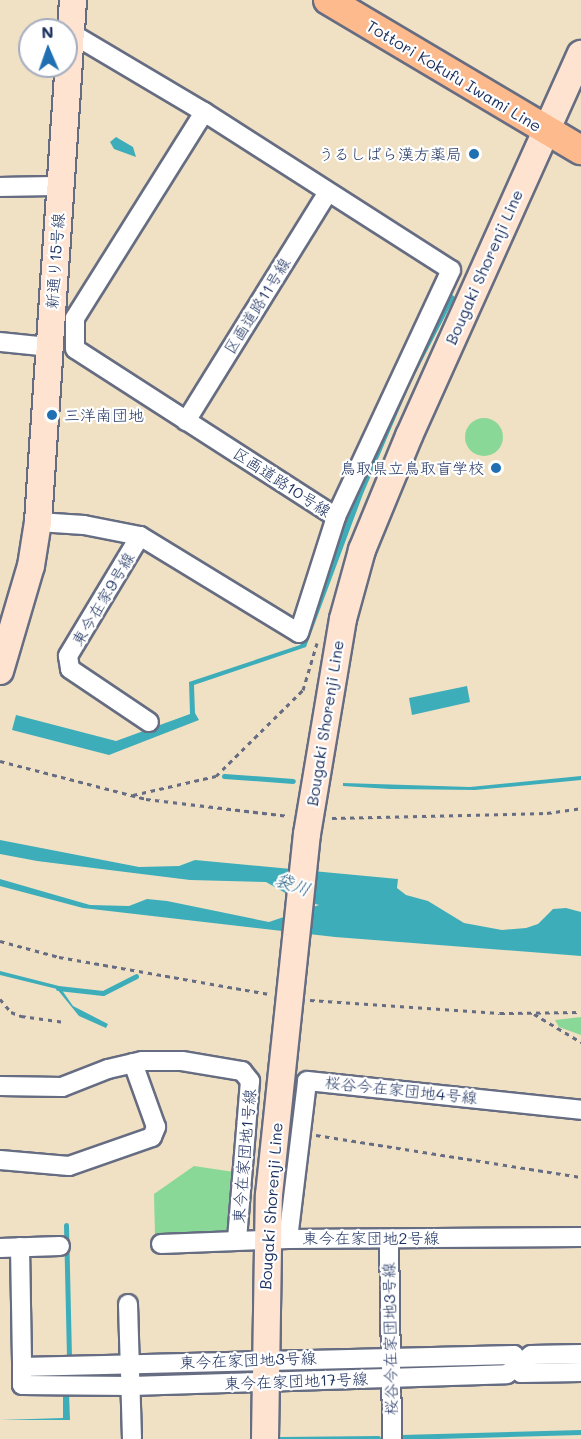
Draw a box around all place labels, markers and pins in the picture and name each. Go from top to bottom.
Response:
place label: うるしばら漢方薬局 [318,144,462,164]
marker: うるしばら漢方薬局 [467,147,481,161]
place label: 三洋南団地 [64,405,144,425]
marker: 三洋南団地 [45,408,59,422]
place label: 鳥取県立鳥取盲学校 [340,458,484,478]
marker: 鳥取県立鳥取盲学校 [489,461,503,475]

